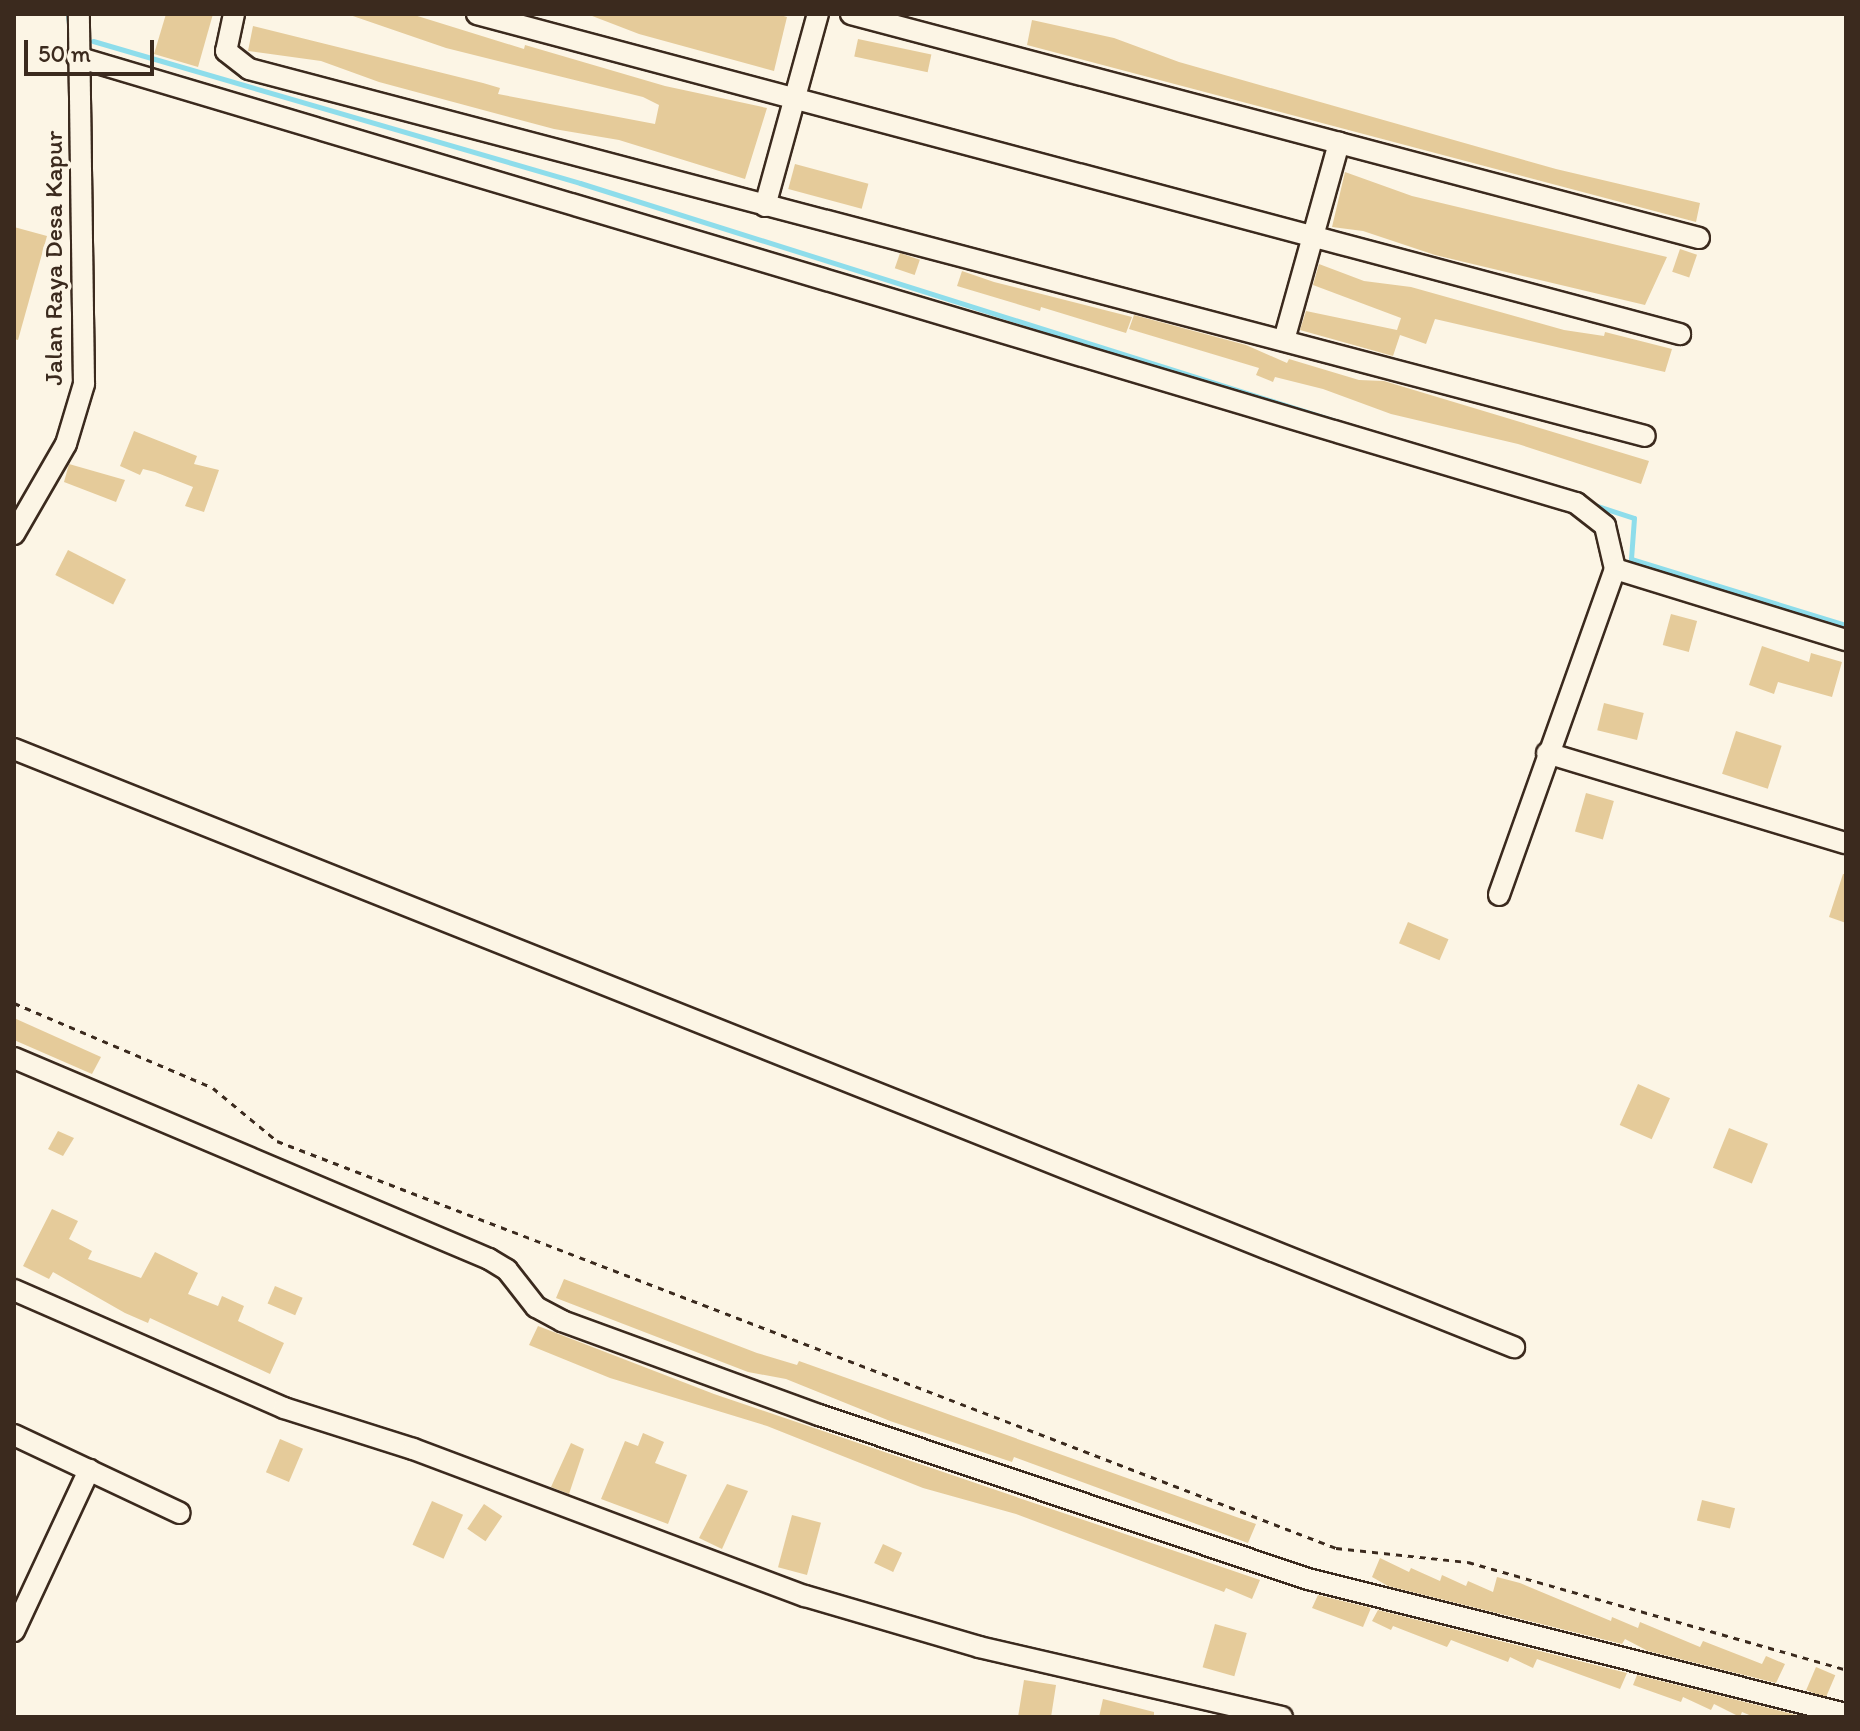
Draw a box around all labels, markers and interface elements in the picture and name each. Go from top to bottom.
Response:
scale bar [28,24,158,74]
text: 50 m [38,39,91,68]
street label: Jalan Raya Desa Kapur [38,131,70,385]

